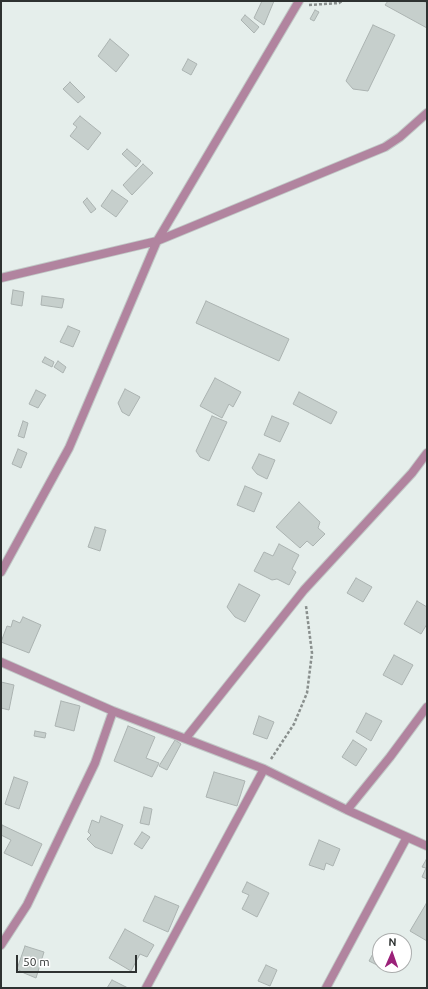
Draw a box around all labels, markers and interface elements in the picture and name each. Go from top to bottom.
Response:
north arrow [372,933,412,973]
text: N [388,936,397,948]
scale bar [18,947,139,973]
text: 50 m [23,955,50,968]

